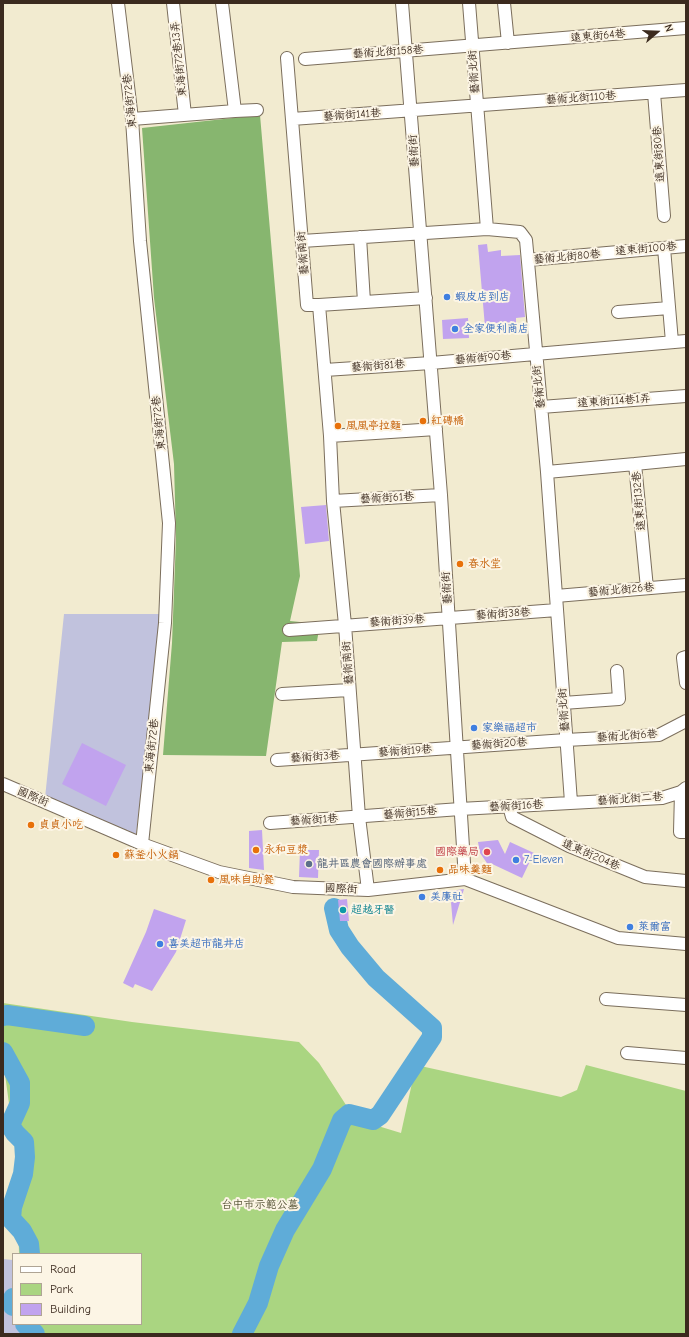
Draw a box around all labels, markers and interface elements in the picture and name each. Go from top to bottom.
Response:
north arrow [637,12,677,52]
street label: 東海街72巷13弄 [168,21,190,97]
text: N [662,22,676,33]
street label: 遠東街64巷 [570,27,626,45]
street label: 藝術北街158巷 [352,43,424,61]
street label: 藝術北街 [466,50,482,94]
street label: 東海街72巷 [121,73,139,129]
street label: 藝術北街110巷 [545,89,617,107]
street label: 藝術街141巷 [323,106,381,124]
street label: 遠東街80巷 [650,125,668,183]
street label: 藝術街 [406,134,422,168]
street label: 藝術南街 [295,231,311,275]
street label: 遠東街100巷 [615,240,677,258]
street label: 藝術北街80巷 [533,247,601,267]
place label: 蝦皮店到店 [455,290,510,304]
marker: 蝦皮店到店 [442,292,452,302]
place label: 全家便利商店 [463,322,529,336]
marker: 全家便利商店 [450,324,460,334]
street label: 藝術街90巷 [454,349,512,367]
street label: 藝術街81巷 [351,358,405,374]
street label: 藝術北街 [530,364,548,410]
street label: 遠東街114巷1弄 [577,392,651,410]
street label: 東海街72巷 [150,395,168,451]
place label: 紅磚橋 [431,414,464,428]
marker: 紅磚橋 [418,416,428,426]
place label: 風風亭拉麵 [346,419,401,433]
marker: 風風亭拉麵 [333,421,343,431]
street label: 遠東街132巷 [630,471,648,531]
street label: 藝術街61巷 [360,490,414,506]
place label: 春水堂 [468,557,501,571]
marker: 春水堂 [455,559,465,569]
street label: 藝術街 [439,571,455,605]
street label: 藝術北街26巷 [587,581,655,599]
street label: 藝術街38巷 [475,605,531,623]
street label: 藝術街39巷 [369,612,425,630]
street label: 藝術南街 [340,641,356,685]
street label: 藝術北街 [556,688,572,732]
street label: 東海街72巷 [143,718,161,774]
place label: 家樂福超市 [482,721,537,735]
marker: 家樂福超市 [469,723,479,733]
street label: 藝術北街6巷 [596,727,658,745]
street label: 藝術街20巷 [470,735,528,753]
street label: 藝術街19巷 [378,743,432,759]
street label: 藝術街3巷 [290,749,340,765]
street label: 國際街 [15,784,51,810]
street label: 藝術北街二巷 [597,790,663,808]
street label: 藝術街16巷 [489,798,543,814]
street label: 藝術街15巷 [382,804,438,822]
street label: 藝術街1巷 [289,812,339,828]
place label: 貞貞小吃 [39,818,83,832]
marker: 貞貞小吃 [26,820,36,830]
street label: 遠東街204巷 [560,837,622,873]
place label: 永和豆漿 [264,843,308,857]
marker: 永和豆漿 [251,845,261,855]
place label: 國際藥局 [435,845,479,859]
marker: 國際藥局 [482,847,492,857]
place label: 蘇釜小火鍋 [124,848,179,862]
marker: 蘇釜小火鍋 [111,850,121,860]
place label: 7-Eleven [524,853,563,867]
marker: 7-Eleven [511,855,521,865]
place label: 龍井區農會國際辦事處 [317,857,427,871]
marker: 龍井區農會國際辦事處 [304,859,314,869]
place label: 品味羹麵 [448,863,492,877]
marker: 品味羹麵 [435,865,445,875]
place label: 風味自助餐 [219,873,274,887]
marker: 風味自助餐 [206,875,216,885]
street label: 國際街 [324,882,358,896]
place label: 美廉社 [430,890,463,904]
marker: 美廉社 [417,892,427,902]
place label: 超越牙醫 [351,903,395,917]
marker: 超越牙醫 [338,905,348,915]
place label: 萊爾富 [638,920,671,934]
marker: 萊爾富 [625,922,635,932]
place label: 喜美超市龍井店 [168,937,245,951]
marker: 喜美超市龍井店 [155,939,165,949]
park label: 台中市示範公墓 [222,1198,298,1212]
legend [12,1253,142,1325]
text: Road [50,1262,76,1276]
text: Park [50,1282,73,1296]
text: Building [50,1302,91,1316]

